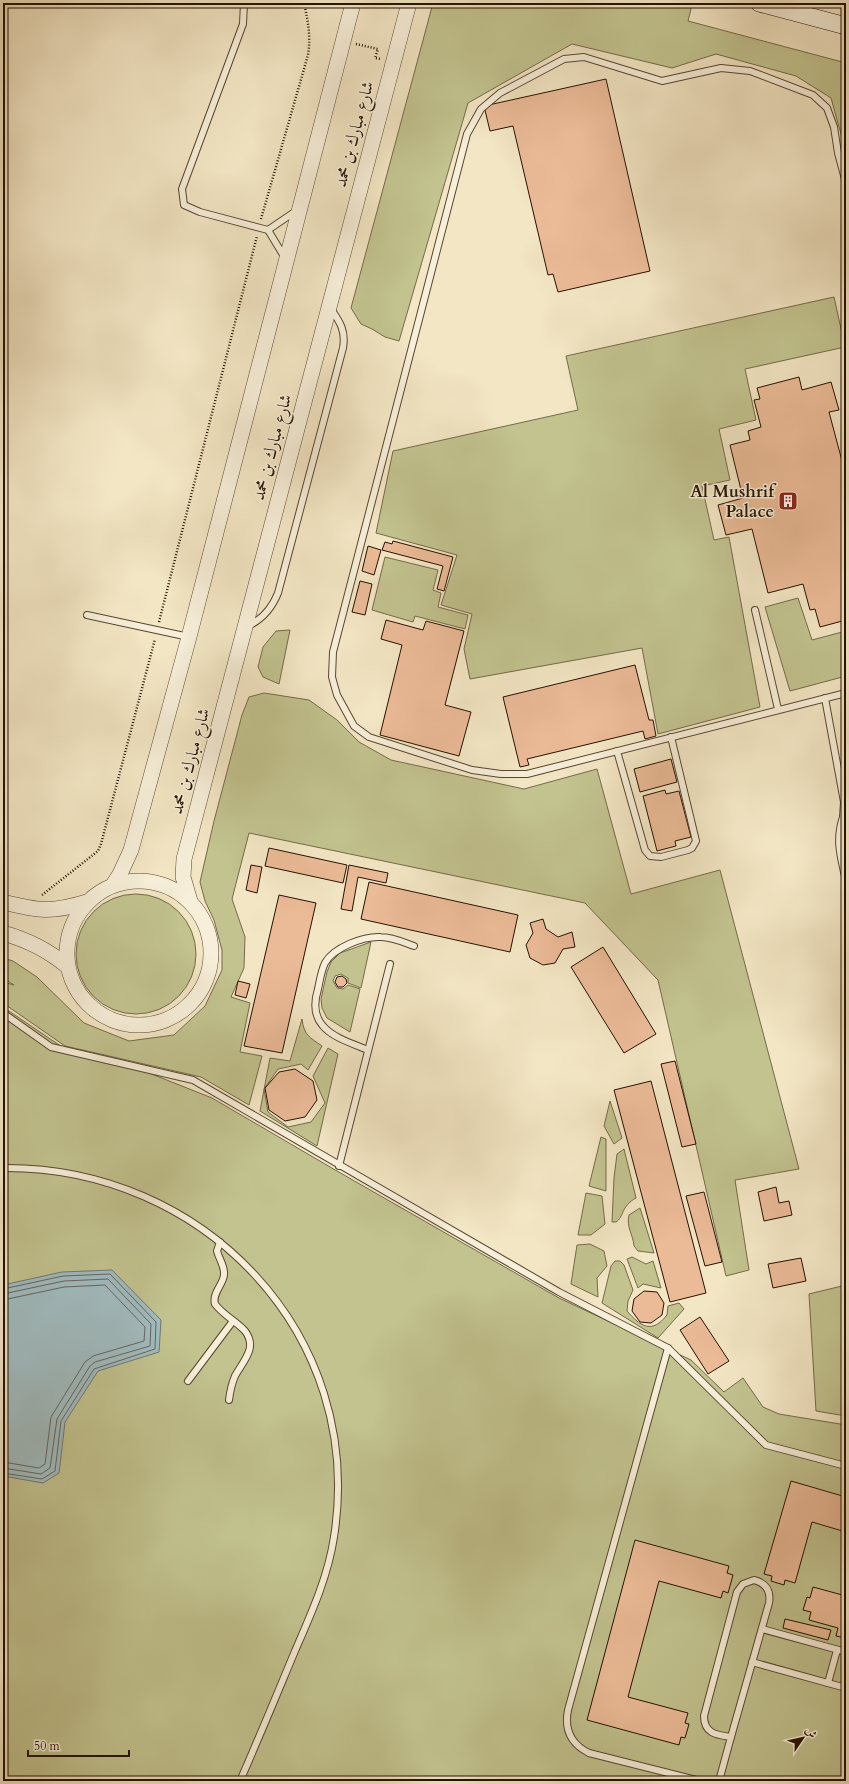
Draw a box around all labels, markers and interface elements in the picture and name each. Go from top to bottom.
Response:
street label: شارع مبارك بن محمد [329,78,381,190]
street label: شارع مبارك بن محمد [247,391,299,503]
place label: Al Mushrif Palace [690,480,777,523]
building icon: Al Mushrif Palace [777,490,799,512]
street label: شارع مبارك بن محمد [165,705,217,817]
north arrow [783,1718,823,1758]
text: ش [802,1724,820,1741]
scale bar [28,1732,129,1758]
text: 50 m [34,1738,61,1754]

